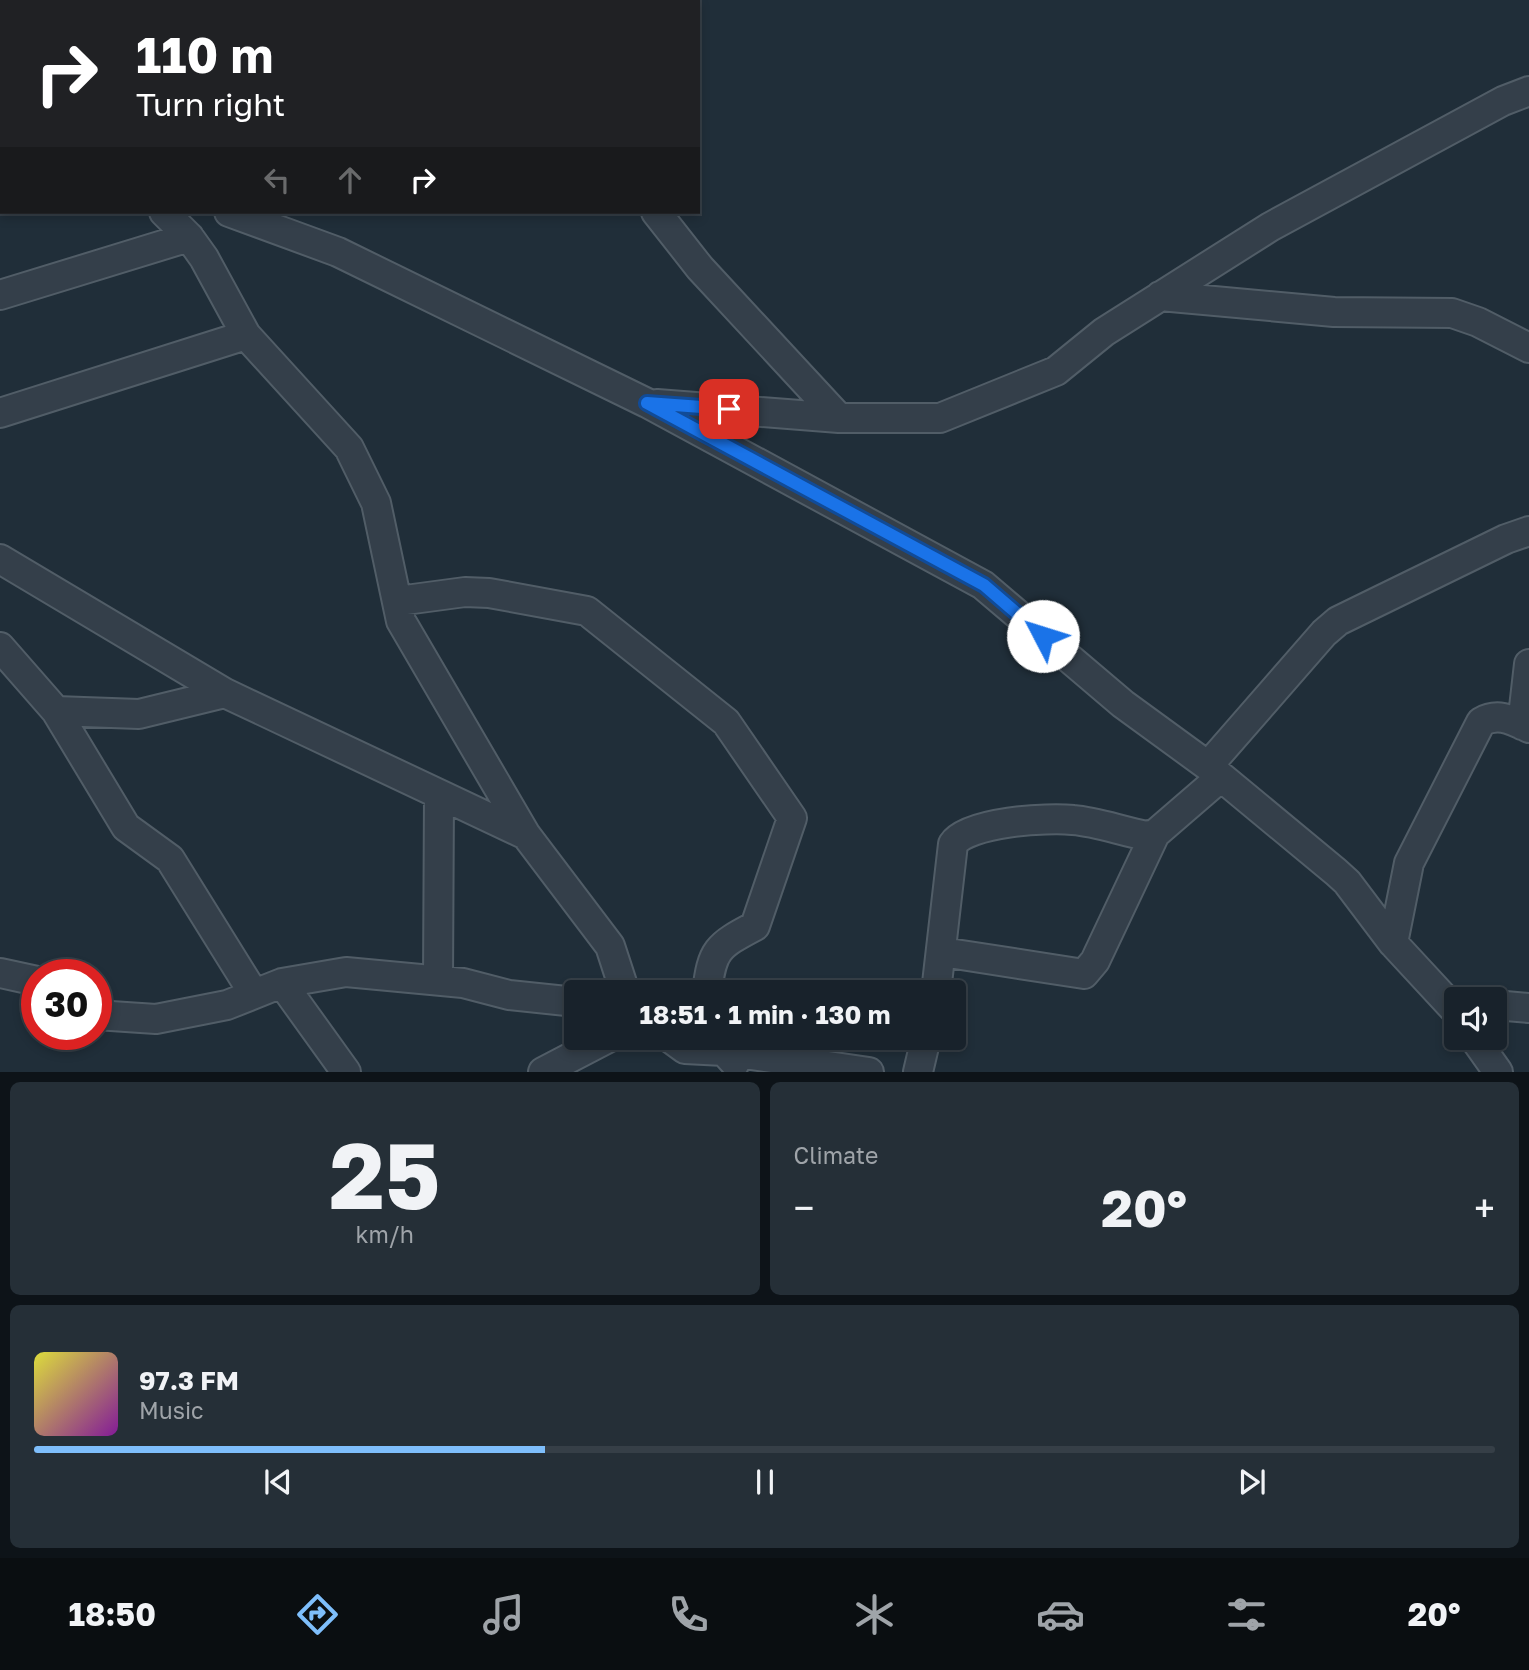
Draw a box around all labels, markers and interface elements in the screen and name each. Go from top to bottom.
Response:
text: 110 m [136,25,273,84]
icon: right [21,28,112,119]
text: Turn right [136,85,285,123]
icon: left [258,161,296,199]
icon: ahead [331,161,369,199]
icon: right [404,161,442,199]
pin [699,379,759,439]
icon: arrive [710,390,748,428]
position arrow [1006,599,1080,673]
speed limit sign: 30 [21,959,112,1050]
map controls [1444,987,1507,1050]
button: sound [1444,987,1507,1050]
text: 18:51 · 1 min · 130 m [639,999,891,1030]
text: 25 [329,1120,440,1229]
text: Climate [794,1141,878,1169]
text: 20° [1101,1176,1187,1238]
text: − [794,1185,814,1230]
text: + [1474,1185,1495,1230]
text: km/h [355,1220,414,1248]
text: 97.3 FM [139,1365,239,1396]
text: Music [139,1396,204,1424]
icon: previous [259,1463,297,1501]
icon: pause [746,1463,784,1501]
icon: next [1233,1463,1271,1501]
icon: directions [293,1590,342,1639]
icon: music [479,1590,528,1639]
icon: phone [664,1590,713,1639]
icon: climate [850,1590,899,1639]
icon: car [1036,1590,1085,1639]
icon: filters [1222,1590,1271,1639]
text: 18:50 [68,1595,156,1633]
text: 20° [1408,1595,1461,1633]

